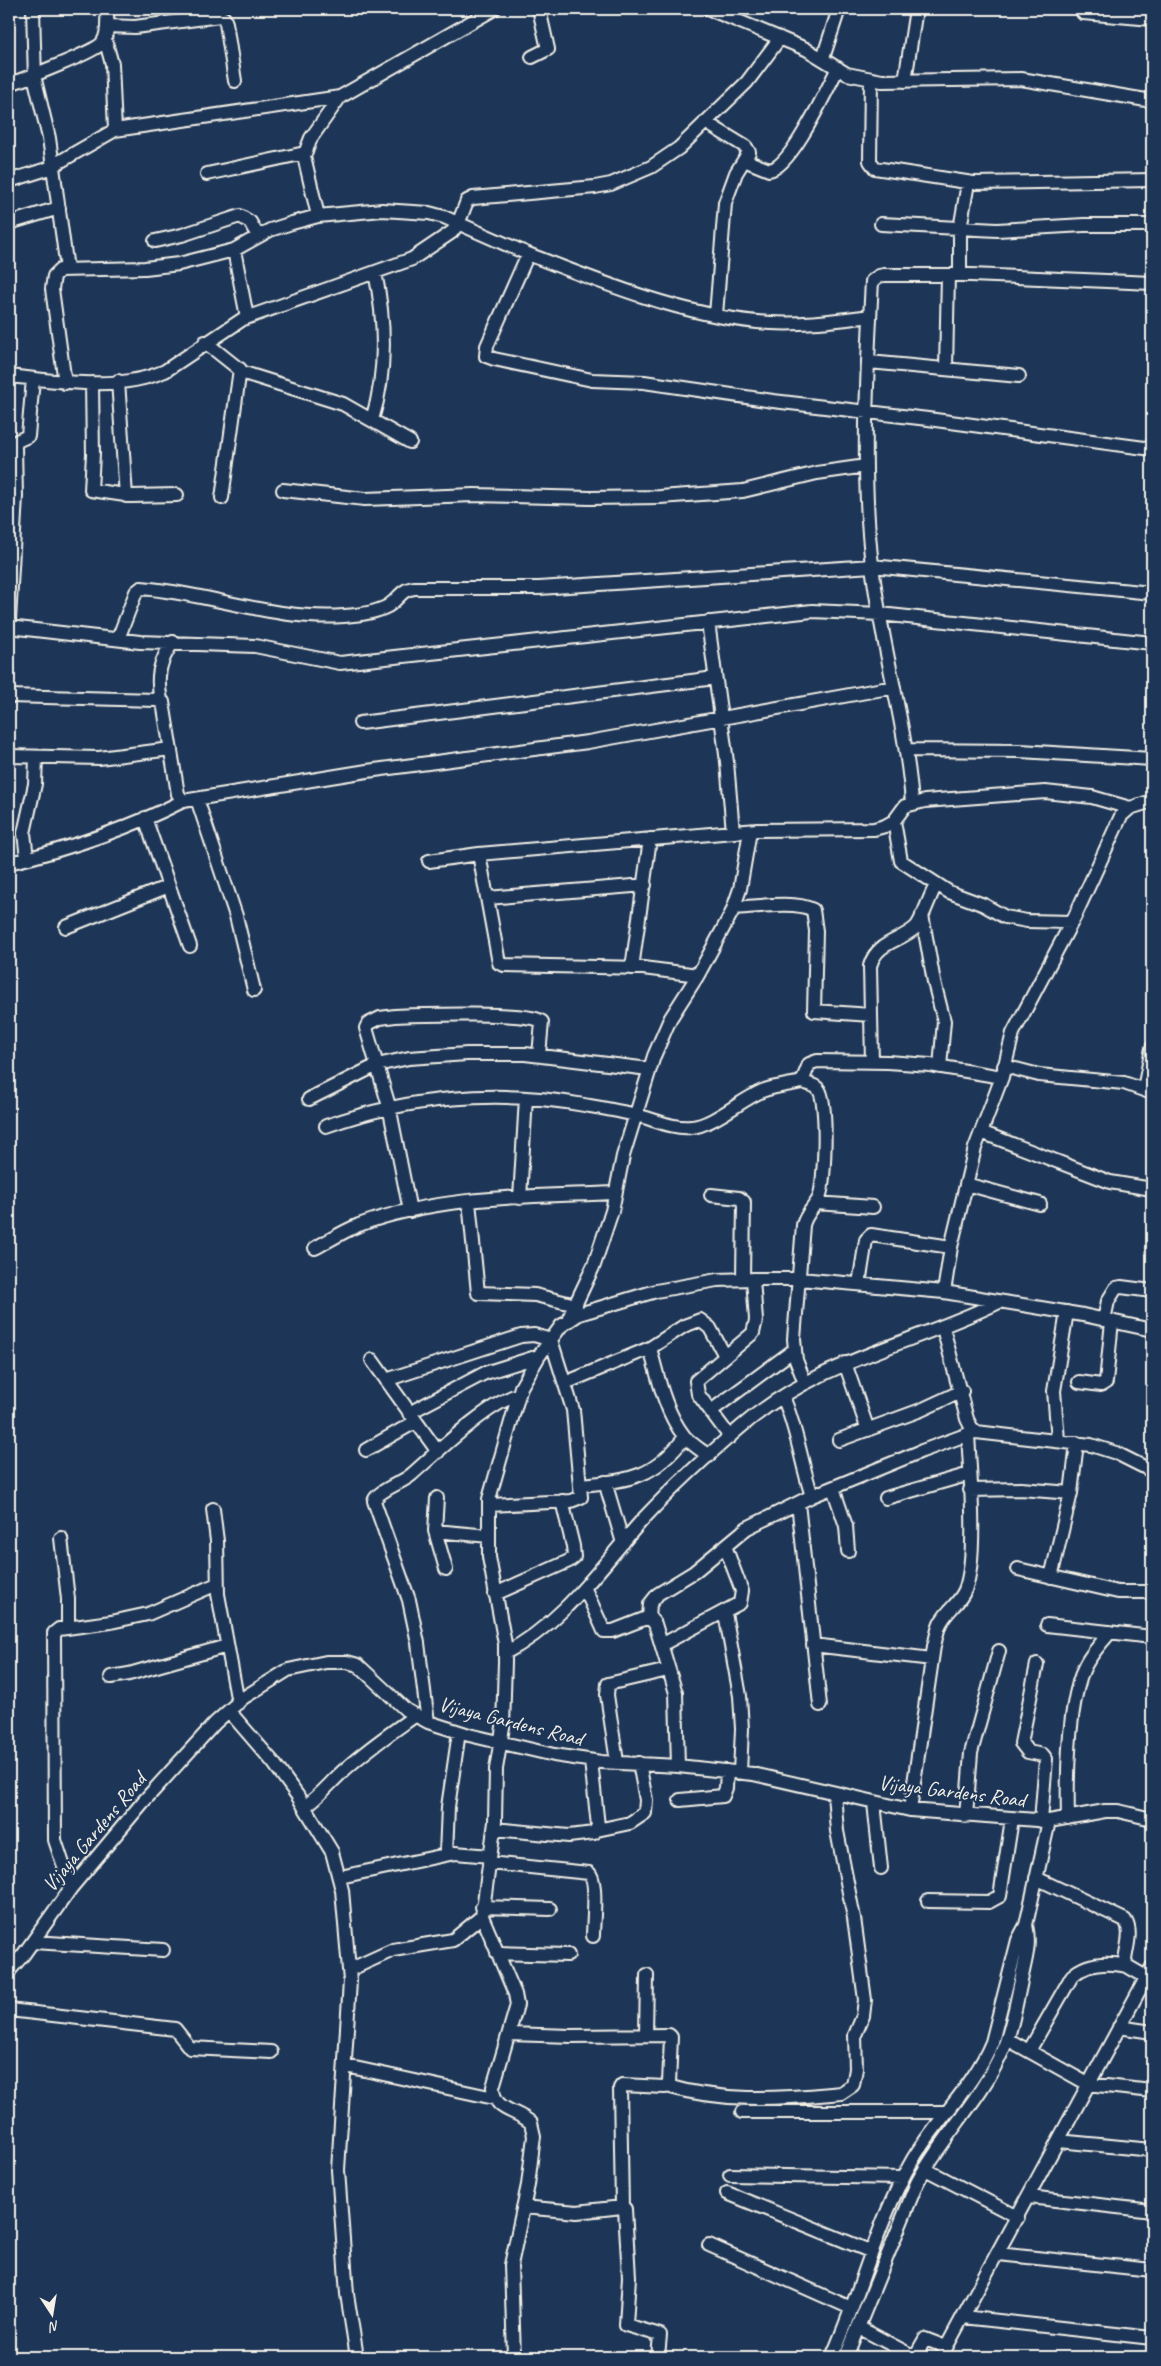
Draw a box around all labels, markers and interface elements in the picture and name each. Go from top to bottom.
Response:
street label: Vijaya Gardens Road [436,1691,589,1752]
street label: Vijaya Gardens Road [37,1764,154,1897]
street label: Vijaya Gardens Road [877,1769,1030,1813]
north arrow [28,2288,78,2338]
text: N [46,2317,61,2336]

